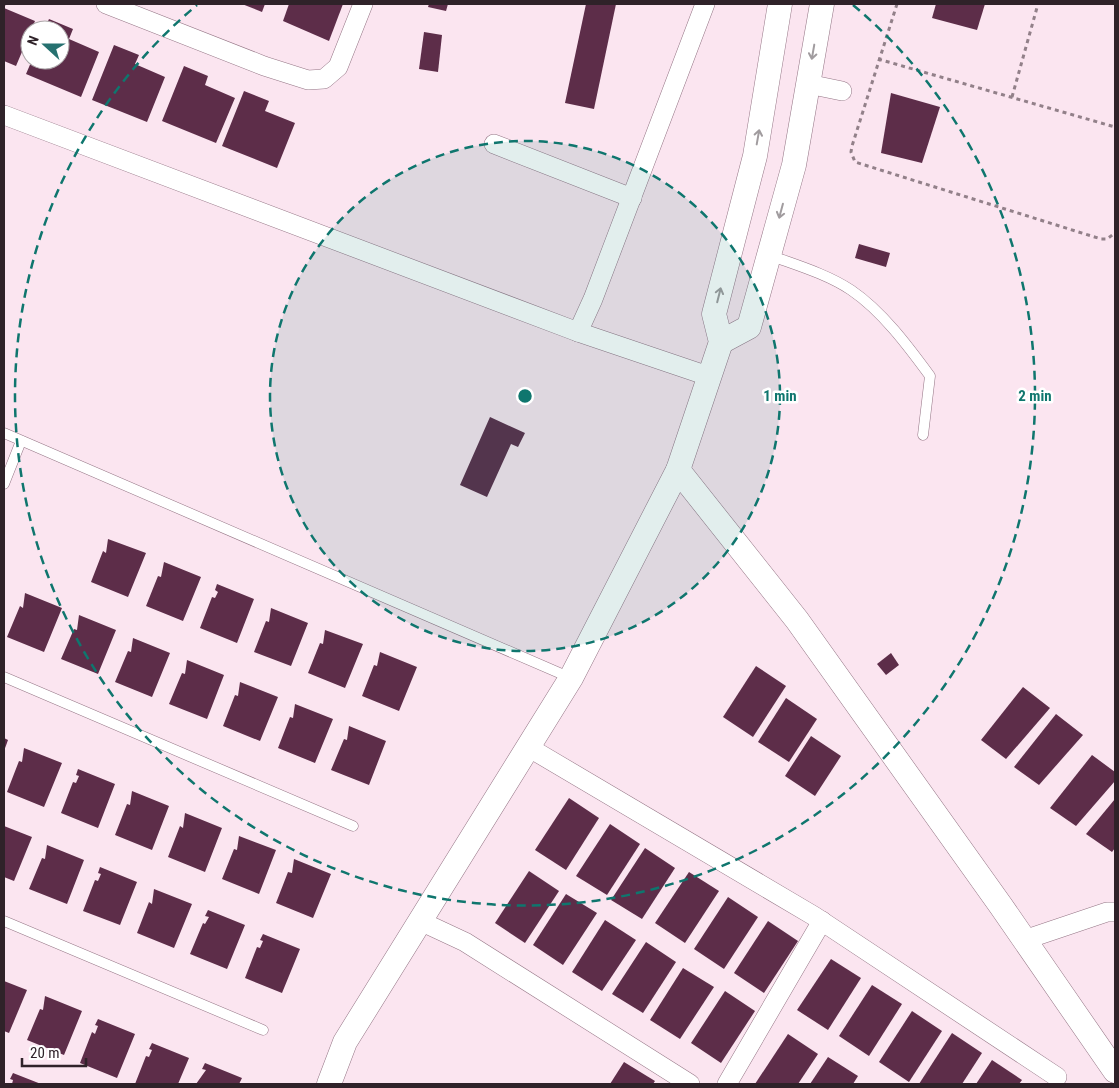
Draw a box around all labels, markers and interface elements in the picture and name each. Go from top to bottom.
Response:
north arrow [20,20,70,70]
text: N [24,33,42,47]
one-way arrow [808,43,818,59]
one-way arrow [753,130,763,146]
one-way arrow [776,202,785,218]
one-way arrow [715,287,724,303]
centre of rings [516,387,534,405]
text: 1 min [763,387,797,405]
text: 2 min [1018,387,1052,405]
scale bar [22,1036,86,1068]
text: 20 m [30,1044,60,1062]

